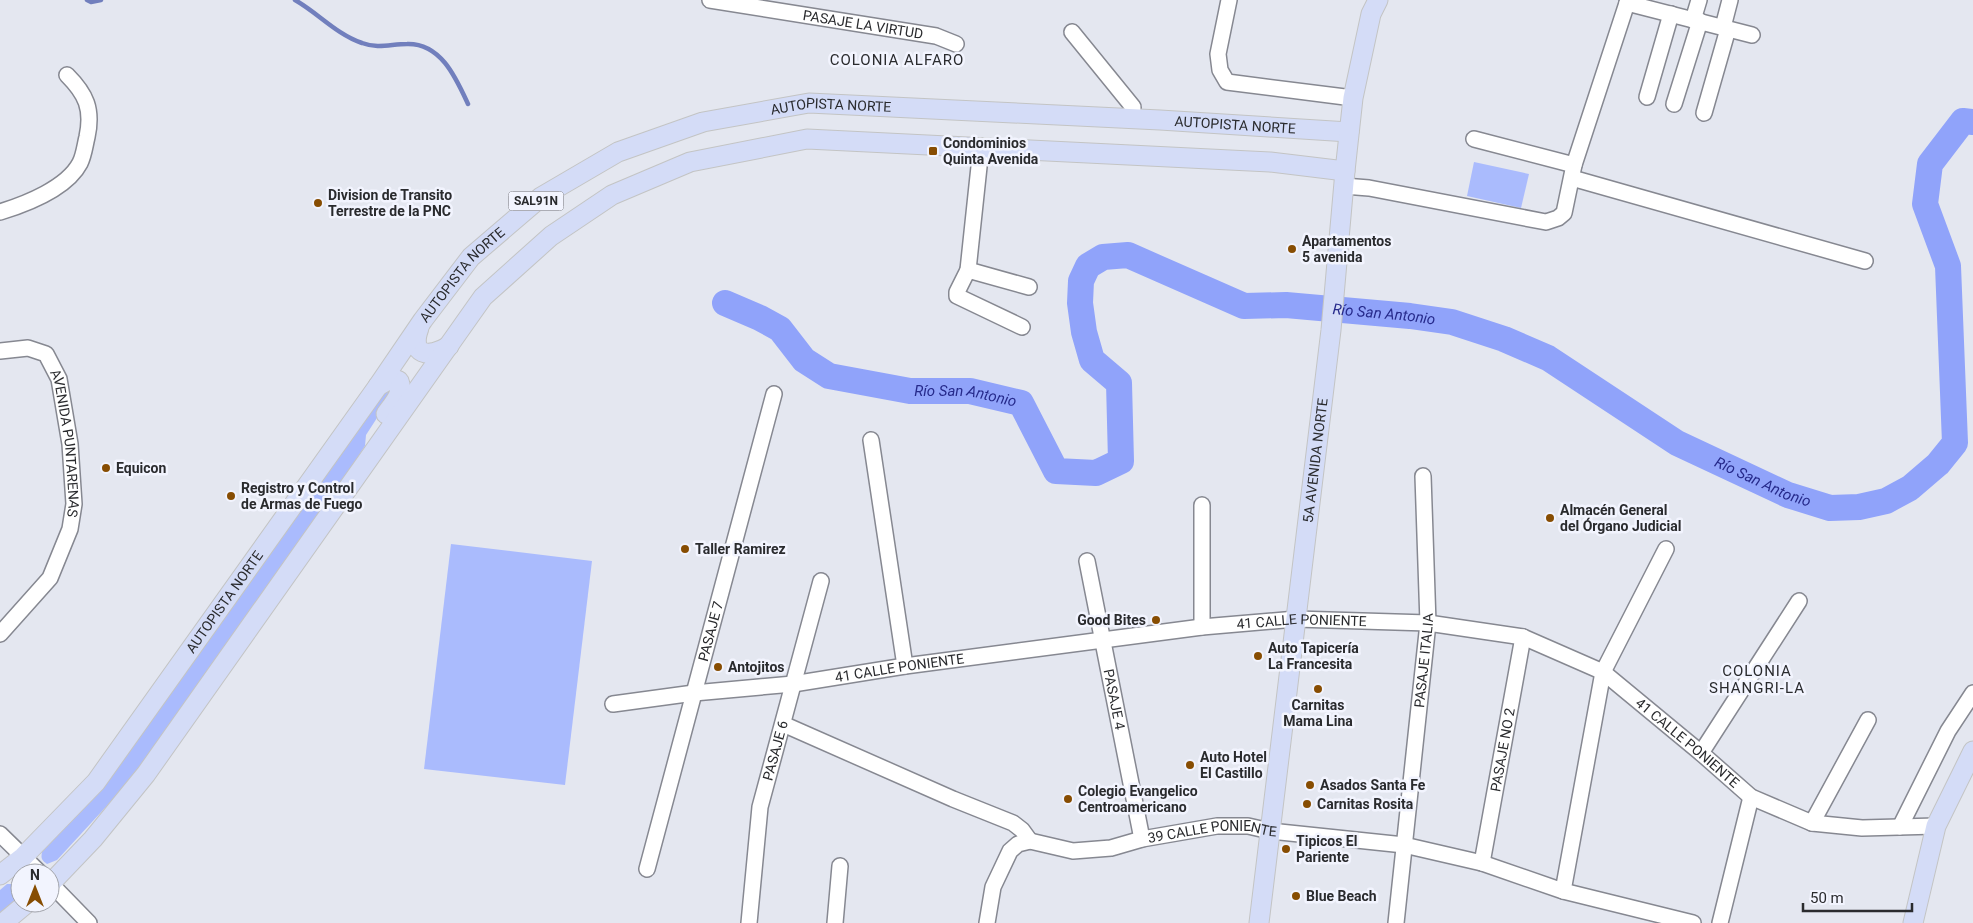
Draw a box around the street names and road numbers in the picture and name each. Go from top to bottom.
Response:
street label: PASAJE LA VIRTUD [802,7,924,42]
street label: AUTOPISTA NORTE [769,95,892,118]
street label: AUTOPISTA NORTE [1174,113,1296,137]
road number: SAL91N [508,192,564,210]
street label: AUTOPISTA NORTE [416,224,508,325]
street label: AVENIDA PUNTARENAS [47,366,83,519]
street label: 5A AVENIDA NORTE [1300,397,1331,524]
street label: AUTOPISTA NORTE [183,548,266,656]
street label: PASAJE 7 [695,599,726,663]
street label: 41 CALLE PONIENTE [1236,611,1367,632]
street label: PASAJE ITALIA [1411,613,1436,709]
street label: 41 CALLE PONIENTE [834,650,965,685]
street label: PASAJE 4 [1101,668,1128,731]
street label: 41 CALLE PONIENTE [1633,694,1742,791]
street label: PASAJE NO 2 [1487,707,1518,793]
street label: PASAJE 6 [759,719,791,782]
street label: 39 CALLE PONIENTE [1146,818,1278,846]

